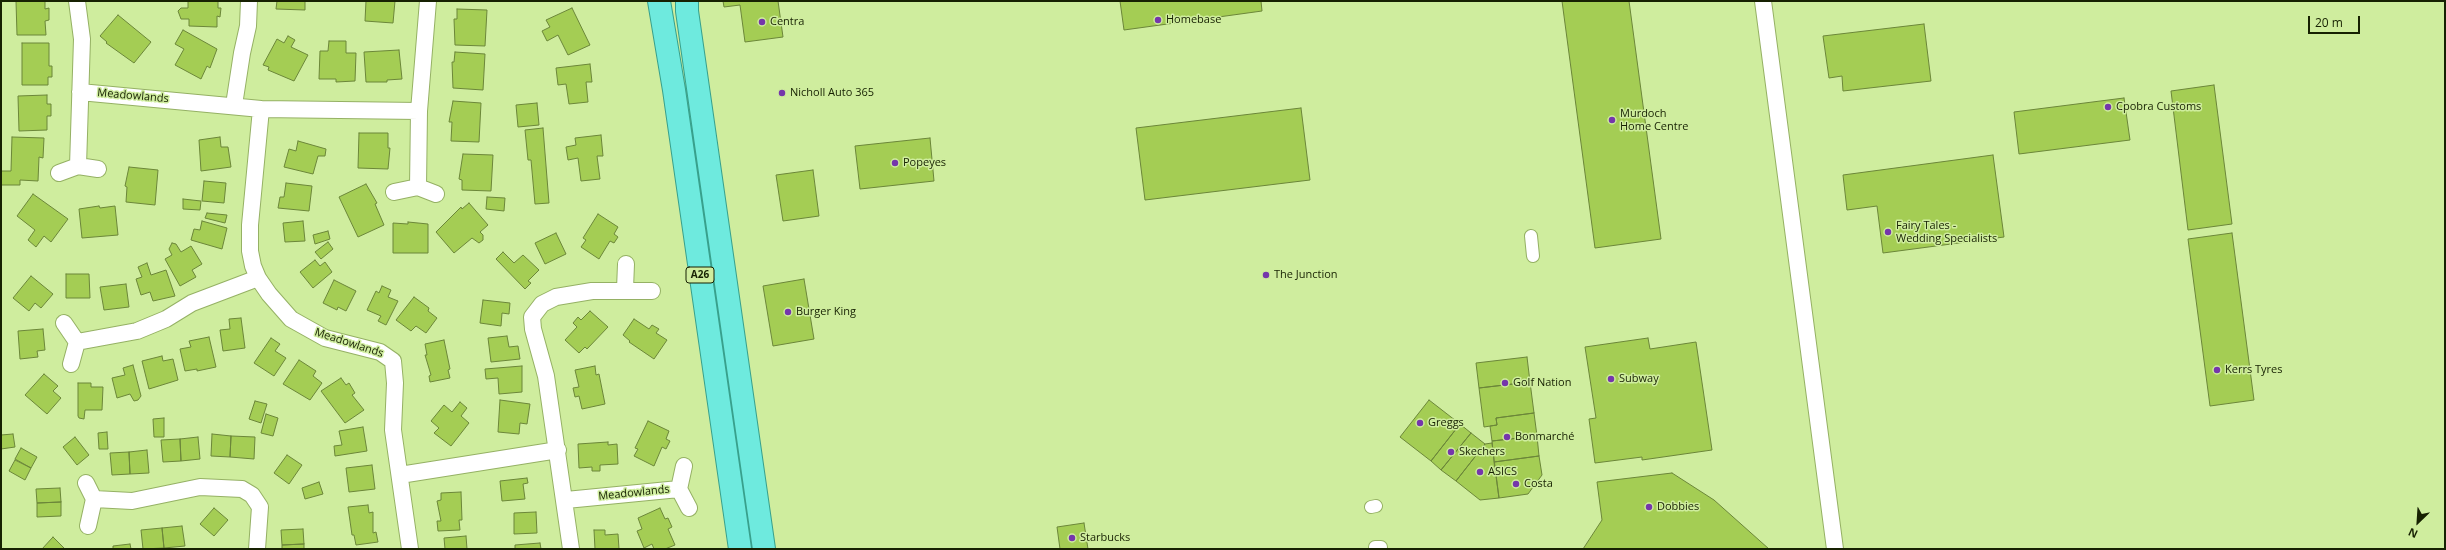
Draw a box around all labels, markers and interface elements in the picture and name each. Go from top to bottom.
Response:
scale bar [2310,8,2362,34]
place label: Homebase [1166,13,1221,27]
text: 20 m [2315,14,2343,31]
place label: Centra [770,15,804,29]
marker: Homebase [1153,15,1163,25]
marker: Centra [757,17,767,27]
street label: Meadowlands [97,86,169,106]
place label: Nicholl Auto 365 [790,86,874,100]
marker: Nicholl Auto 365 [777,88,787,98]
place label: Cpobra Customs [2116,100,2201,114]
marker: Cpobra Customs [2103,102,2113,112]
place label: Murdoch Home Centre [1620,107,1688,133]
marker: Murdoch Home Centre [1607,115,1617,125]
place label: Popeyes [903,156,946,170]
marker: Popeyes [890,158,900,168]
place label: Fairy Tales - Wedding Specialists [1896,219,1997,245]
marker: Fairy Tales - Wedding Specialists [1883,227,1893,237]
road number: A26 [686,267,714,283]
place label: The Junction [1274,268,1338,282]
marker: The Junction [1261,270,1271,280]
place label: Burger King [796,305,856,319]
marker: Burger King [783,307,793,317]
street label: Meadowlands [313,326,385,360]
place label: Kerrs Tyres [2225,363,2282,377]
marker: Kerrs Tyres [2212,365,2222,375]
place label: Subway [1619,372,1659,386]
marker: Subway [1606,374,1616,384]
place label: Golf Nation [1513,376,1571,390]
marker: Golf Nation [1500,378,1510,388]
place label: Greggs [1428,416,1464,430]
marker: Greggs [1415,418,1425,428]
place label: Bonmarché [1515,430,1574,444]
marker: Bonmarché [1502,432,1512,442]
place label: Skechers [1459,445,1505,459]
marker: Skechers [1446,447,1456,457]
place label: ASICS [1488,465,1517,479]
marker: ASICS [1475,467,1485,477]
place label: Costa [1524,477,1553,491]
marker: Costa [1511,479,1521,489]
street label: Meadowlands [598,483,670,503]
place label: Dobbies [1657,500,1699,514]
marker: Dobbies [1644,502,1654,512]
north arrow [2398,502,2438,542]
text: N [2405,525,2420,542]
place label: Starbucks [1080,531,1130,545]
marker: Starbucks [1067,533,1077,543]

